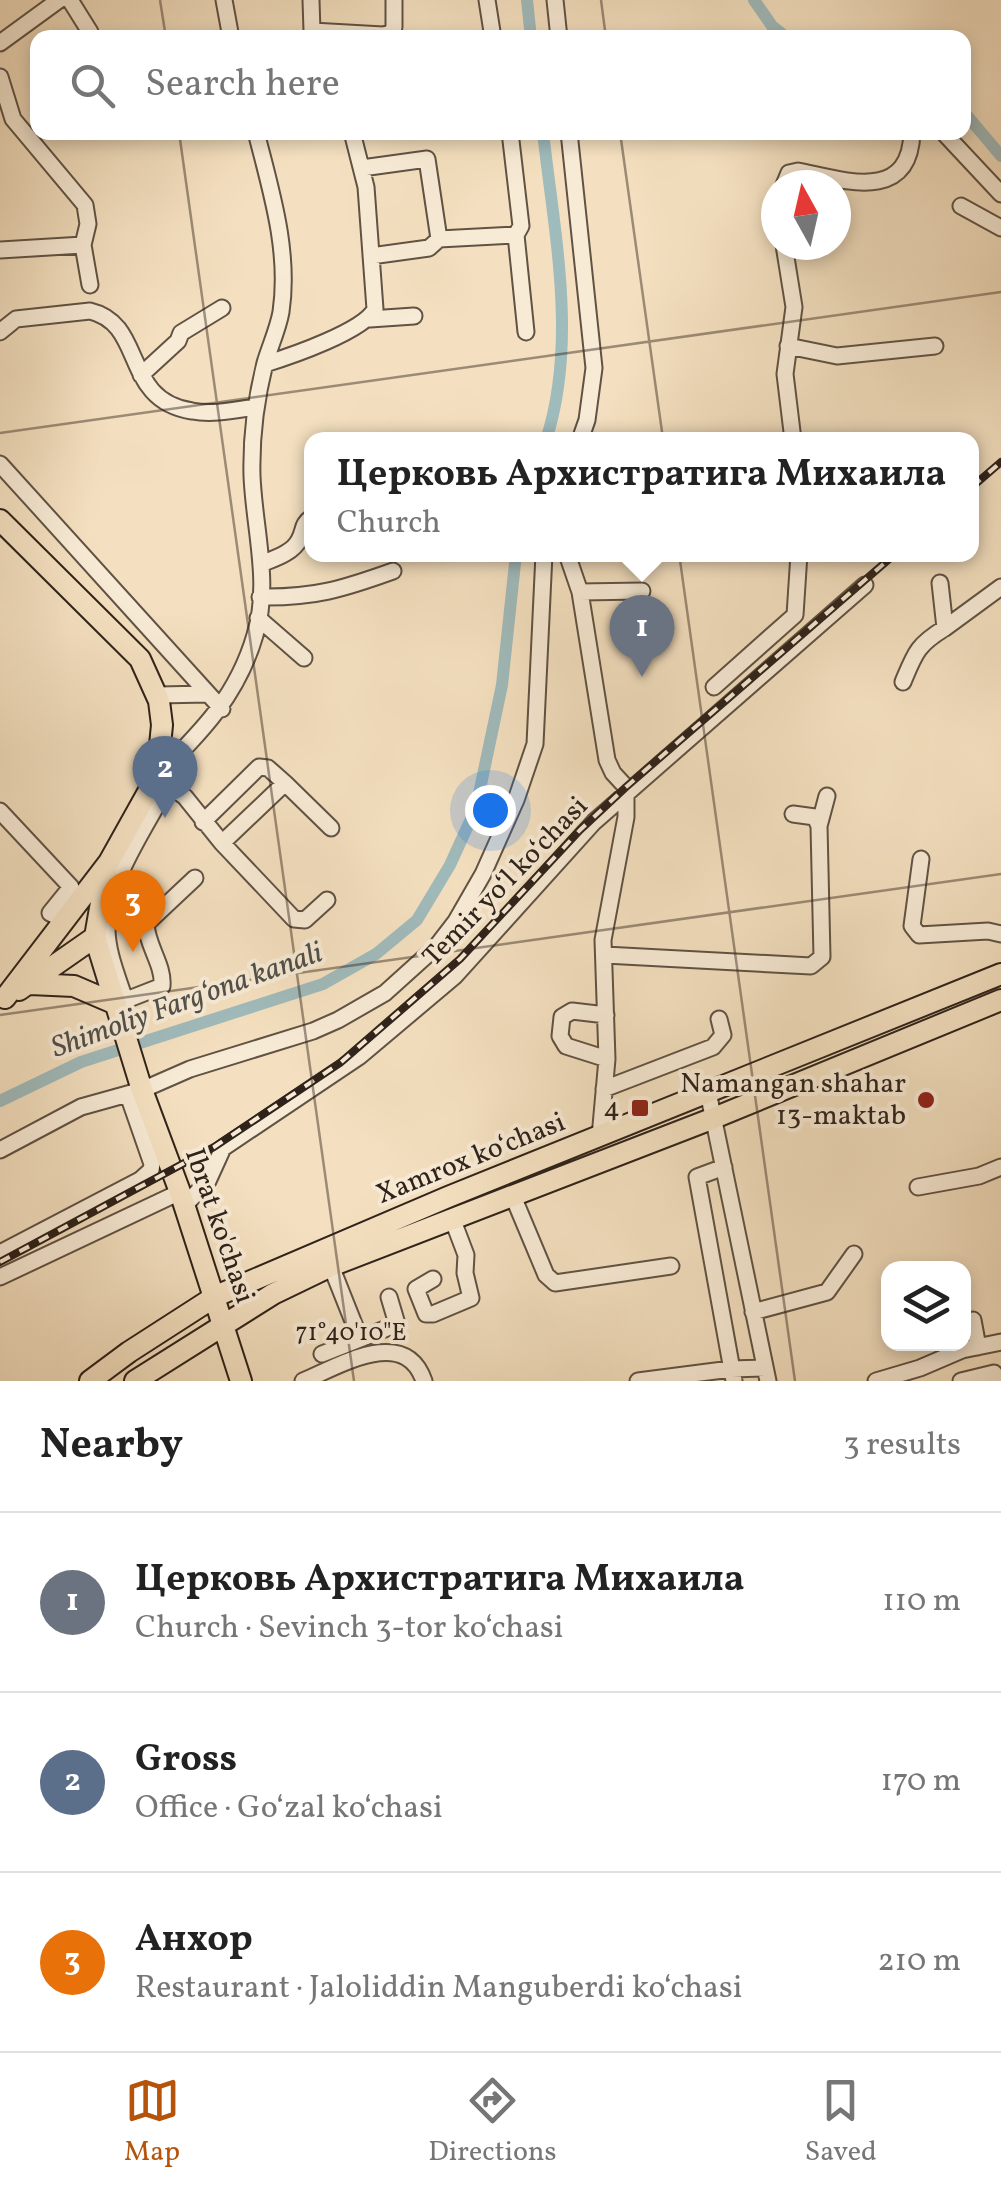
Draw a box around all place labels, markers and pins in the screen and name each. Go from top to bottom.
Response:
pin: 1 [610,594,674,677]
pin: 2 [132,736,198,818]
pin: 3 [100,870,166,952]
place label: Namangan shahar 13-maktab [680,1065,906,1136]
place label: 4 [603,1089,620,1128]
marker: Namangan shahar 13-maktab [915,1089,937,1111]
marker: 4 [629,1097,651,1119]

